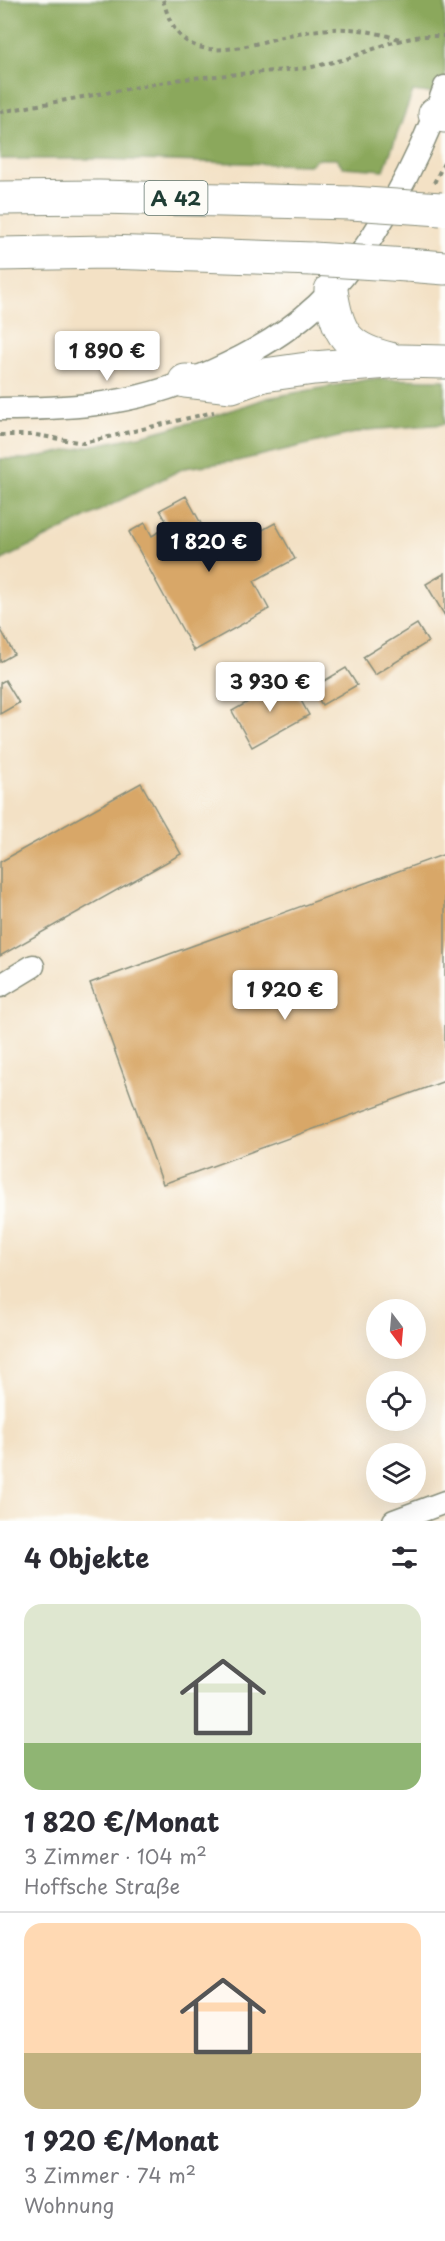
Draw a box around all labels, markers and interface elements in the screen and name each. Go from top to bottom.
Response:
road number: A 42 [144,181,207,215]
pin: 1 890 € [52,331,162,382]
text: 1 890 € [69,335,145,365]
pin: 1 820 € [154,522,264,573]
text: 1 820 € [171,526,247,556]
pin: 3 930 € [215,662,325,713]
text: 3 930 € [230,666,310,696]
pin: 1 920 € [230,970,340,1021]
text: 1 920 € [247,974,323,1004]
north arrow [366,1299,426,1359]
map controls [366,1299,426,1503]
button: locate [366,1371,426,1431]
button: layers [366,1443,426,1503]
text: 4 Objekte [24,1538,149,1577]
icon: filters [388,1541,421,1574]
icon: home [169,1643,277,1751]
text: 1 820 €/Monat [24,1802,219,1841]
text: 3 Zimmer · 104 m² [24,1841,207,1871]
text: Hoffsche Straße [24,1871,180,1901]
icon: home [169,1962,277,2070]
text: 1 920 €/Monat [24,2121,219,2160]
text: 3 Zimmer · 74 m² [24,2160,196,2190]
text: Wohnung [24,2190,114,2220]

